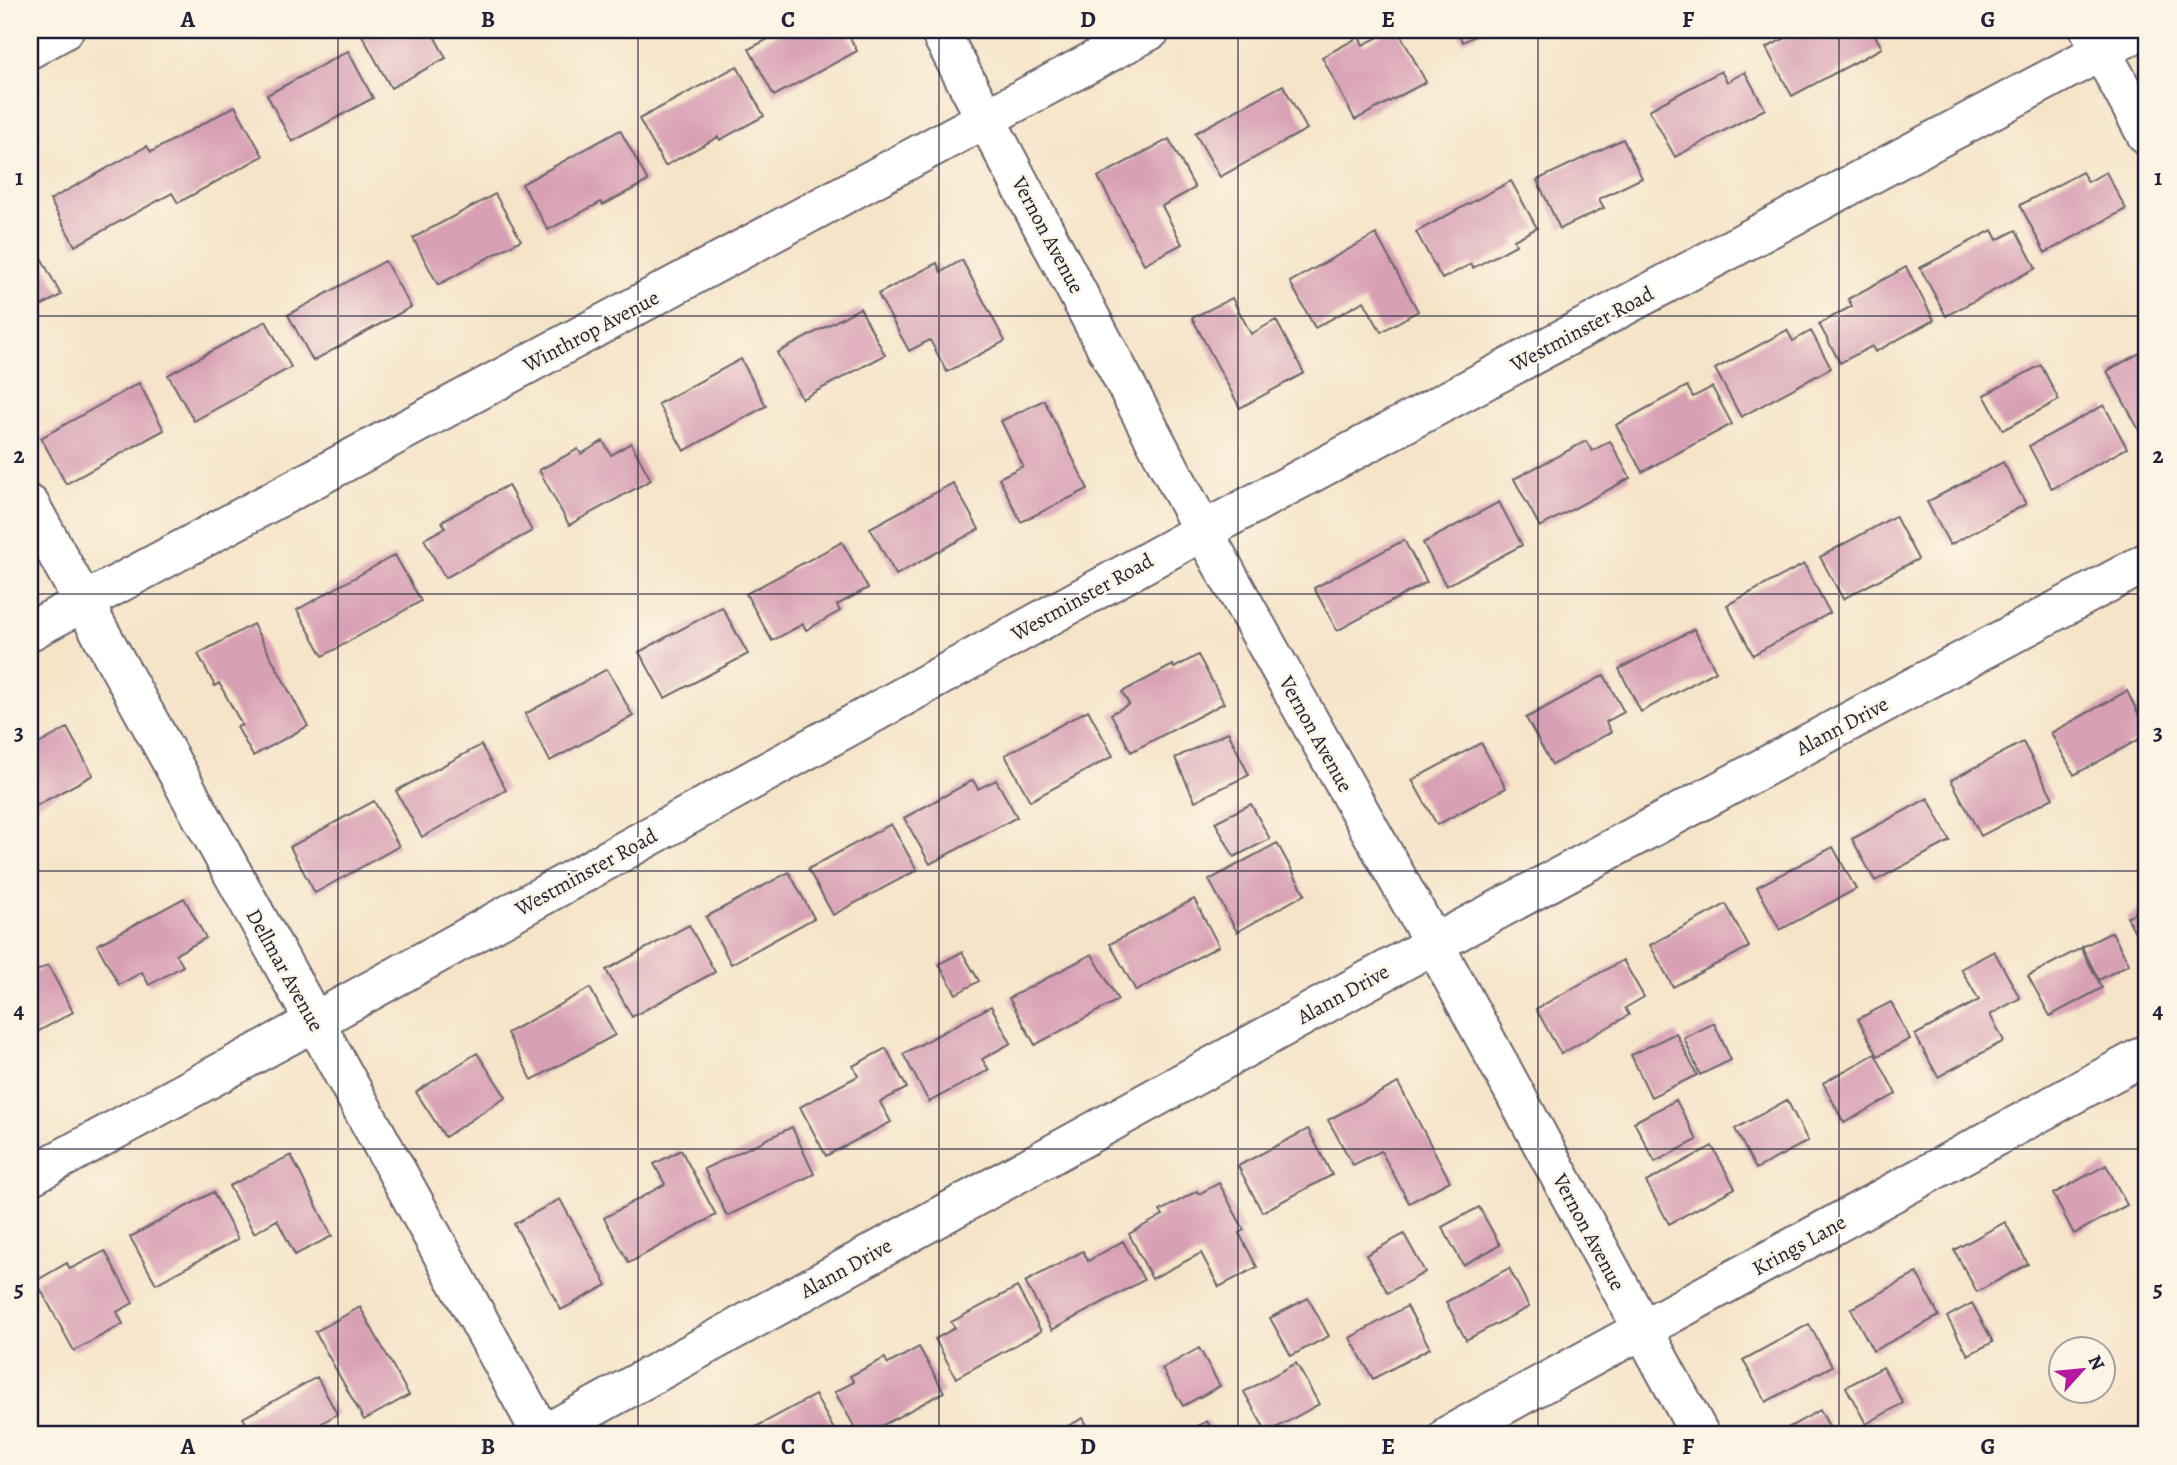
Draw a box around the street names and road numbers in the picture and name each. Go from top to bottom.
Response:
street label: Vernon Avenue [1005,171,1091,298]
street label: Westminster Road [1505,279,1659,379]
street label: Winthrop Avenue [517,283,664,379]
street label: Westminster Road [1005,546,1159,648]
street label: Vernon Avenue [1272,670,1359,797]
street label: Alann Drive [1790,690,1893,763]
street label: Westminster Road [509,821,663,923]
street label: Dellmar Avenue [240,904,330,1036]
street label: Alann Drive [1291,957,1394,1031]
street label: Vernon Avenue [1546,1168,1632,1295]
street label: Krings Lane [1747,1208,1851,1282]
street label: Alann Drive [794,1231,897,1305]

